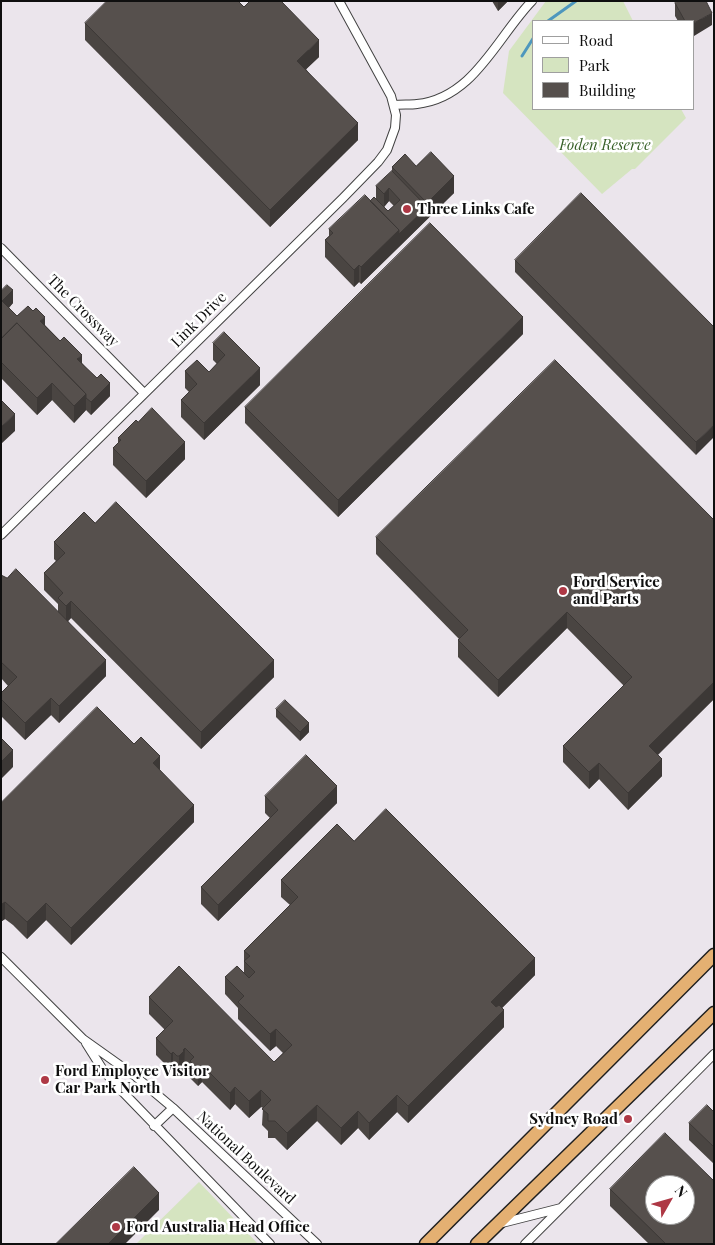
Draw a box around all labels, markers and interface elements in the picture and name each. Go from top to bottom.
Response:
legend [532,20,695,110]
text: Road [579,30,613,50]
text: Park [579,55,610,75]
text: Building [579,80,635,100]
park label: Foden Reserve [559,136,651,154]
place label: Three Links Cafe [417,200,535,218]
marker: Three Links Cafe [401,203,413,215]
street label: The Crossway [43,271,123,351]
street label: Link Drive [168,289,230,351]
place label: Ford Service and Parts [573,573,660,608]
marker: Ford Service and Parts [557,585,569,597]
place label: Ford Employee Visitor Car Park North [55,1062,209,1097]
marker: Ford Employee Visitor Car Park North [39,1074,51,1086]
street label: National Boulevard [193,1108,299,1208]
place label: Sydney Road [529,1110,618,1128]
marker: Sydney Road [622,1113,634,1125]
north arrow [645,1175,695,1225]
text: N [671,1181,692,1201]
place label: Ford Australia Head Office [126,1218,310,1236]
marker: Ford Australia Head Office [110,1221,122,1233]

